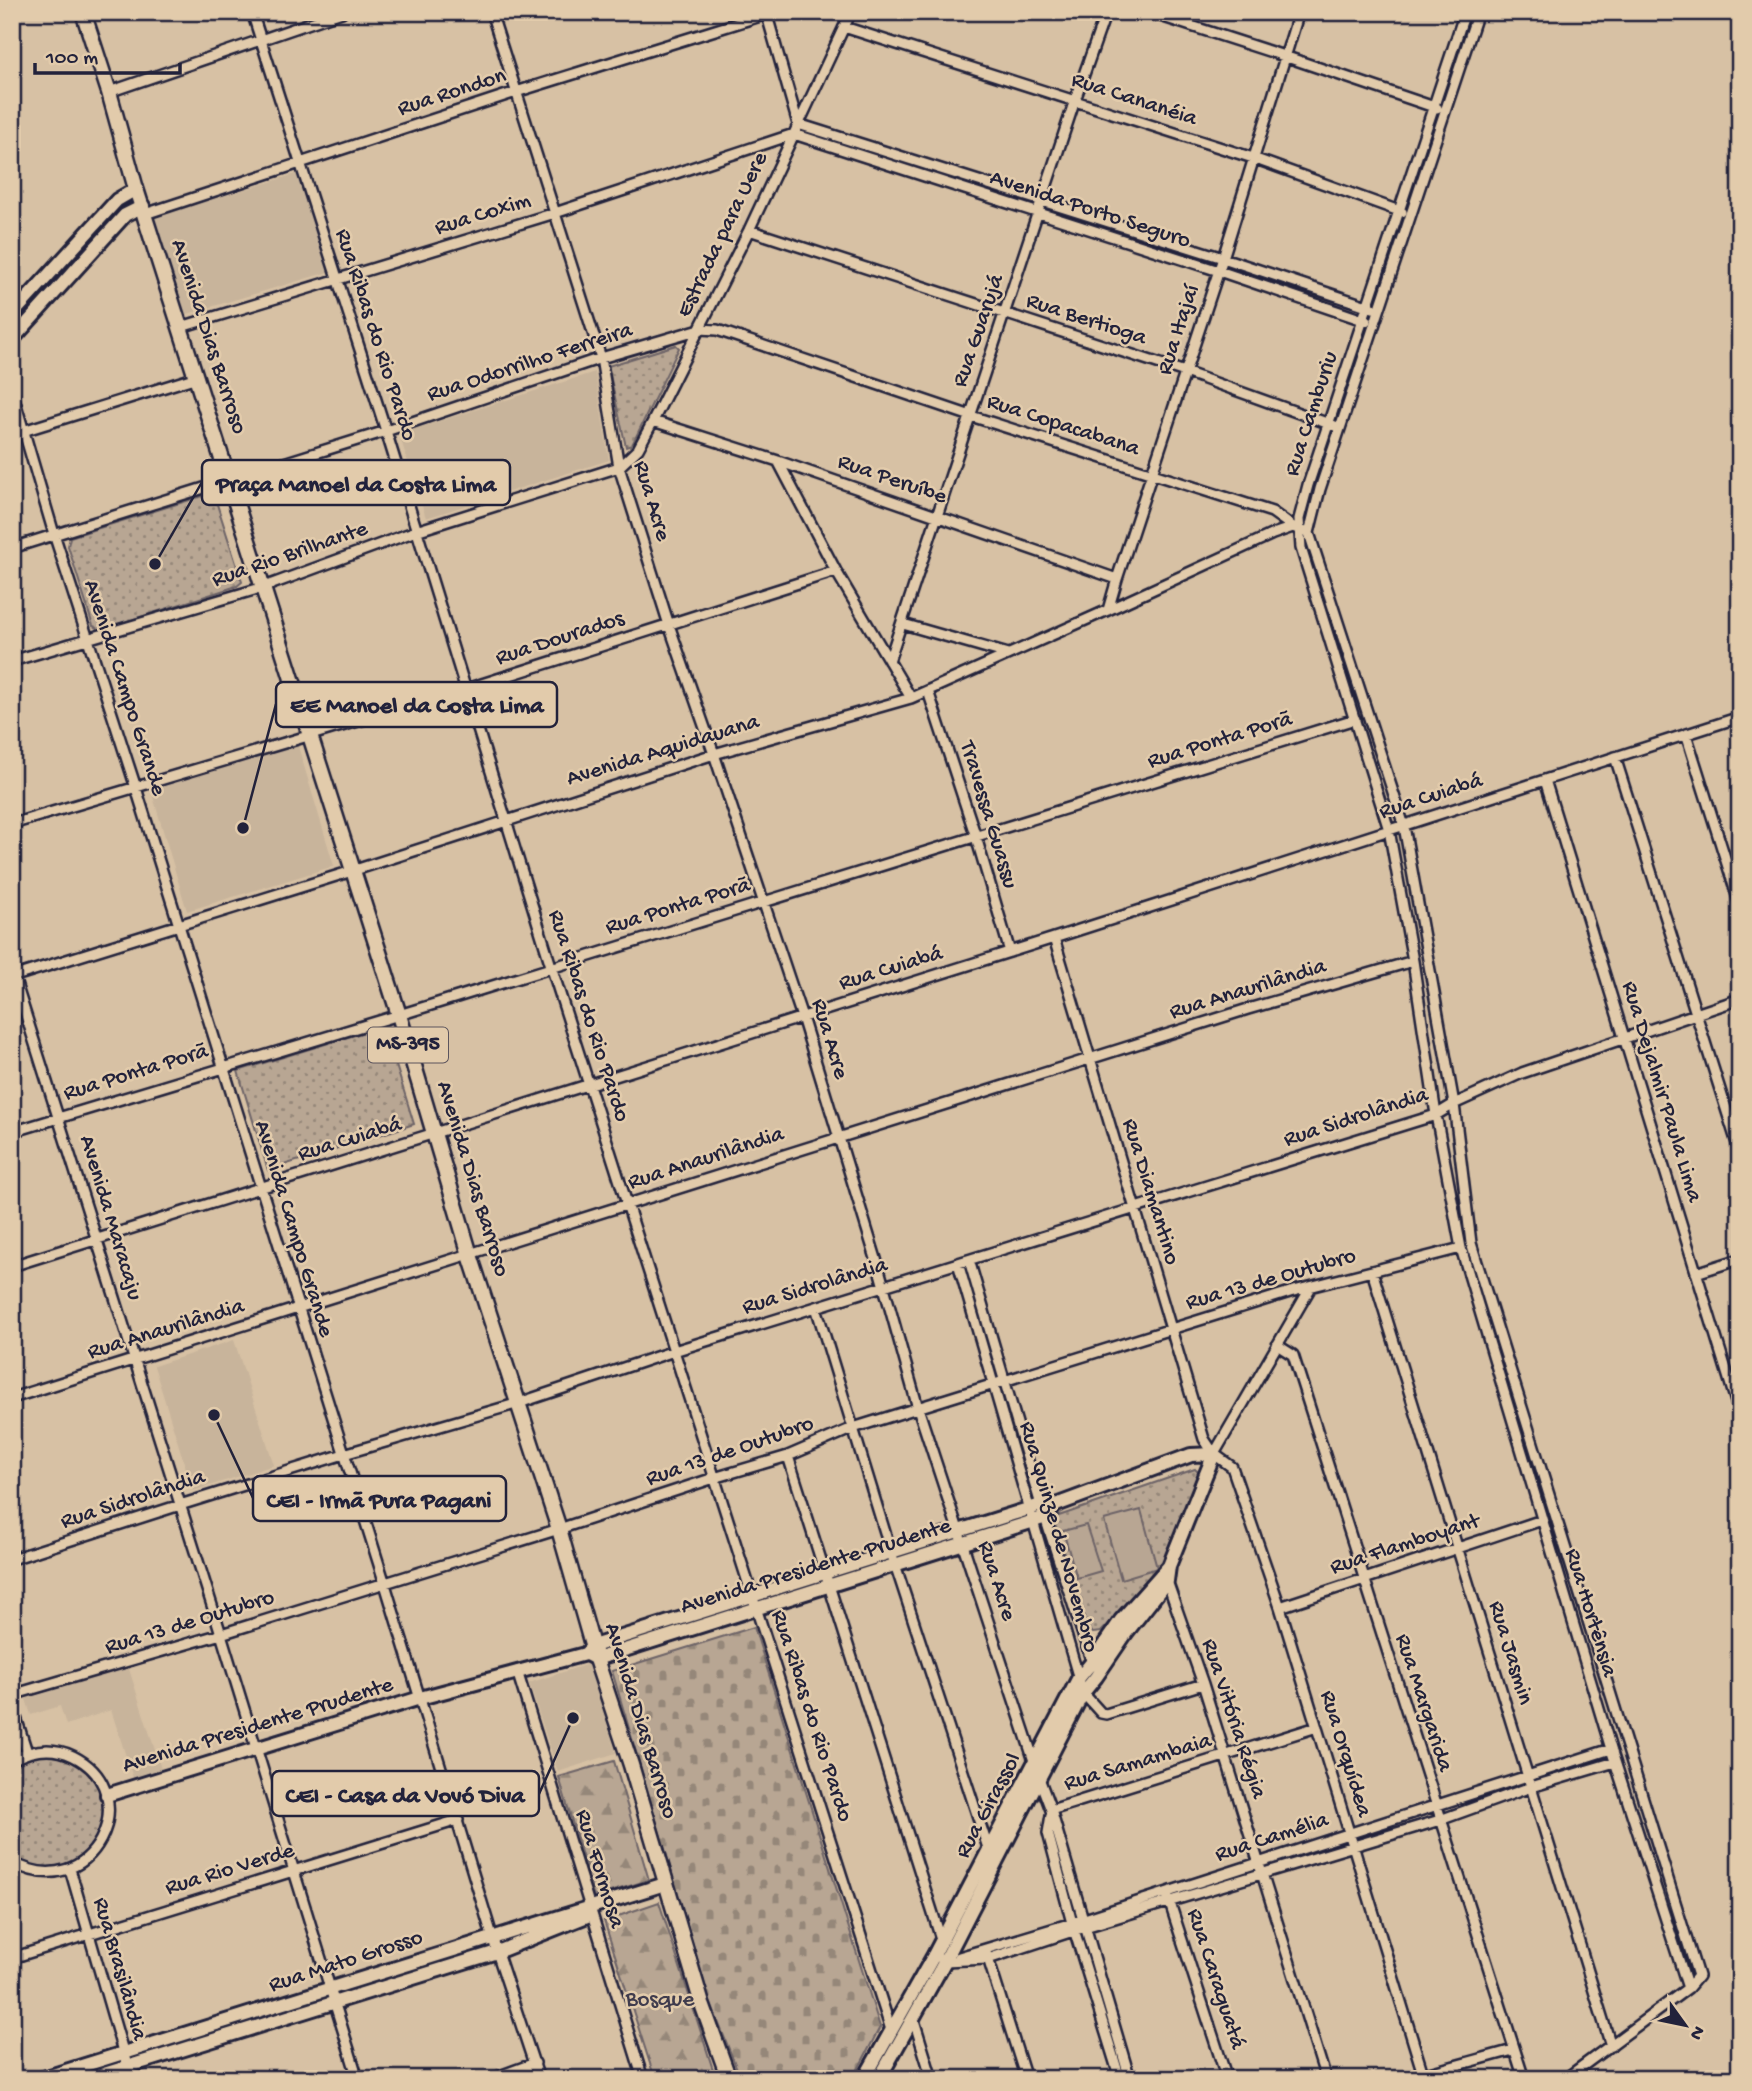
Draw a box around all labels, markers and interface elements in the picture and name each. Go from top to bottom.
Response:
scale bar [35,32,180,76]
text: 100 m [45,47,98,72]
street label: Rua Rondon [394,63,510,123]
street label: Rua Cananéia [1068,67,1201,133]
street label: Estrada para Uere [671,147,775,322]
street label: Avenida Porto Seguro [986,165,1194,255]
street label: Rua Coxim [432,188,534,242]
street label: Rua Ribas do Rio Pardo [328,226,422,444]
street label: Avenida Dias Barroso [164,236,252,438]
street label: Rua Guarujá [947,270,1011,391]
street label: Rua Itajaí [1152,281,1207,378]
street label: Rua Bertioga [1022,288,1151,353]
street label: Rua Odorrilho Ferreira [424,317,637,409]
street label: Rua Camburiu [1279,348,1345,480]
street label: Rua Copacabana [983,389,1144,464]
street label: Rua Peruíbe [834,449,951,512]
street label: Rua Acre [626,458,676,545]
callout: Praça Manoel da Costa Lima [202,460,510,505]
text: Praça Manoel da Costa Lima [214,472,498,501]
street label: Rua Rio Brilhante [209,515,372,594]
street label: Avenida Campo Grande [76,577,172,800]
street label: Rua Dourados [492,605,628,672]
callout: EE Manoel da Costa Lima [276,682,557,727]
text: EE Manoel da Costa Lima [290,693,545,722]
street label: Rua Ponta Porã [1144,706,1297,776]
street label: Avenida Aquidauana [564,709,764,793]
street label: Travessa Guassu [952,736,1023,892]
street label: Rua Cuiabá [1376,767,1487,826]
street label: Rua Ponta Porã [602,872,755,942]
street label: Rua Ribas do Rio Pardo [541,907,635,1125]
street label: Rua Cuiabá [836,940,947,998]
street label: Rua Anaurilândia [1166,953,1331,1027]
street label: Rua Dejalmir Paula Lima [1615,978,1708,1207]
street label: Rua Acre [804,996,854,1083]
road number: MS-395 [368,1028,448,1062]
street label: Rua Ponta Porã [60,1038,213,1108]
street label: Avenida Dias Barroso [429,1078,515,1280]
street label: Rua Sidrolândia [1280,1082,1433,1154]
street label: Rua Cuiabá [295,1111,406,1169]
street label: Rua Diamantino [1115,1116,1185,1268]
street label: Avenida Campo Grande [247,1117,339,1342]
street label: Rua Anaurilândia [625,1121,788,1197]
street label: Avenida Maracaju [72,1132,148,1304]
street label: Rua 13 de Outubro [1183,1243,1359,1317]
street label: Rua Sidrolândia [739,1252,892,1322]
street label: Rua Anaurilândia [84,1293,249,1367]
street label: Rua 13 de Outubro [643,1411,817,1493]
street label: Rua Quinze de Novembro [1012,1418,1104,1656]
street label: Rua Sidrolândia [57,1464,210,1536]
callout: CEI - Irmã Pura Pagani [253,1476,506,1521]
text: CEI - Irmã Pura Pagani [266,1488,492,1517]
street label: Rua Flamboyant [1327,1508,1485,1582]
street label: Avenida Presidente Prudente [677,1513,956,1621]
street label: Rua Acre [970,1538,1022,1625]
street label: Rua Hortênsia [1558,1546,1623,1682]
street label: Rua 13 de Outubro [102,1584,278,1662]
street label: Rua Jasmin [1481,1598,1539,1708]
street label: Rua Ribas do Rio Pardo [764,1607,858,1825]
street label: Avenida Dias Barroso [597,1620,683,1822]
street label: Rua Margarida [1388,1631,1458,1776]
street label: Rua Vitória Régia [1194,1636,1272,1803]
street label: Avenida Presidente Prudente [119,1672,398,1780]
street label: Rua Orquídea [1313,1688,1377,1822]
street label: Rua Samambaia [1061,1727,1216,1798]
street label: Rua Girassol [950,1749,1028,1863]
callout: CEI - Casa da Vovó Diva [272,1771,539,1816]
text: CEI - Casa da Vovó Diva [285,1783,526,1812]
street label: Rua Formosa [568,1807,630,1933]
street label: Rua Camélia [1212,1807,1333,1869]
street label: Rua Rio Verde [162,1837,299,1902]
street label: Rua Brasilândia [86,1895,153,2045]
street label: Rua Caraguatá [1180,1905,1251,2054]
street label: Rua Mato Grosso [266,1924,426,2000]
park label: Bosque [625,1987,695,2014]
north arrow [1650,1990,1720,2060]
text: N [1683,2021,1709,2044]

